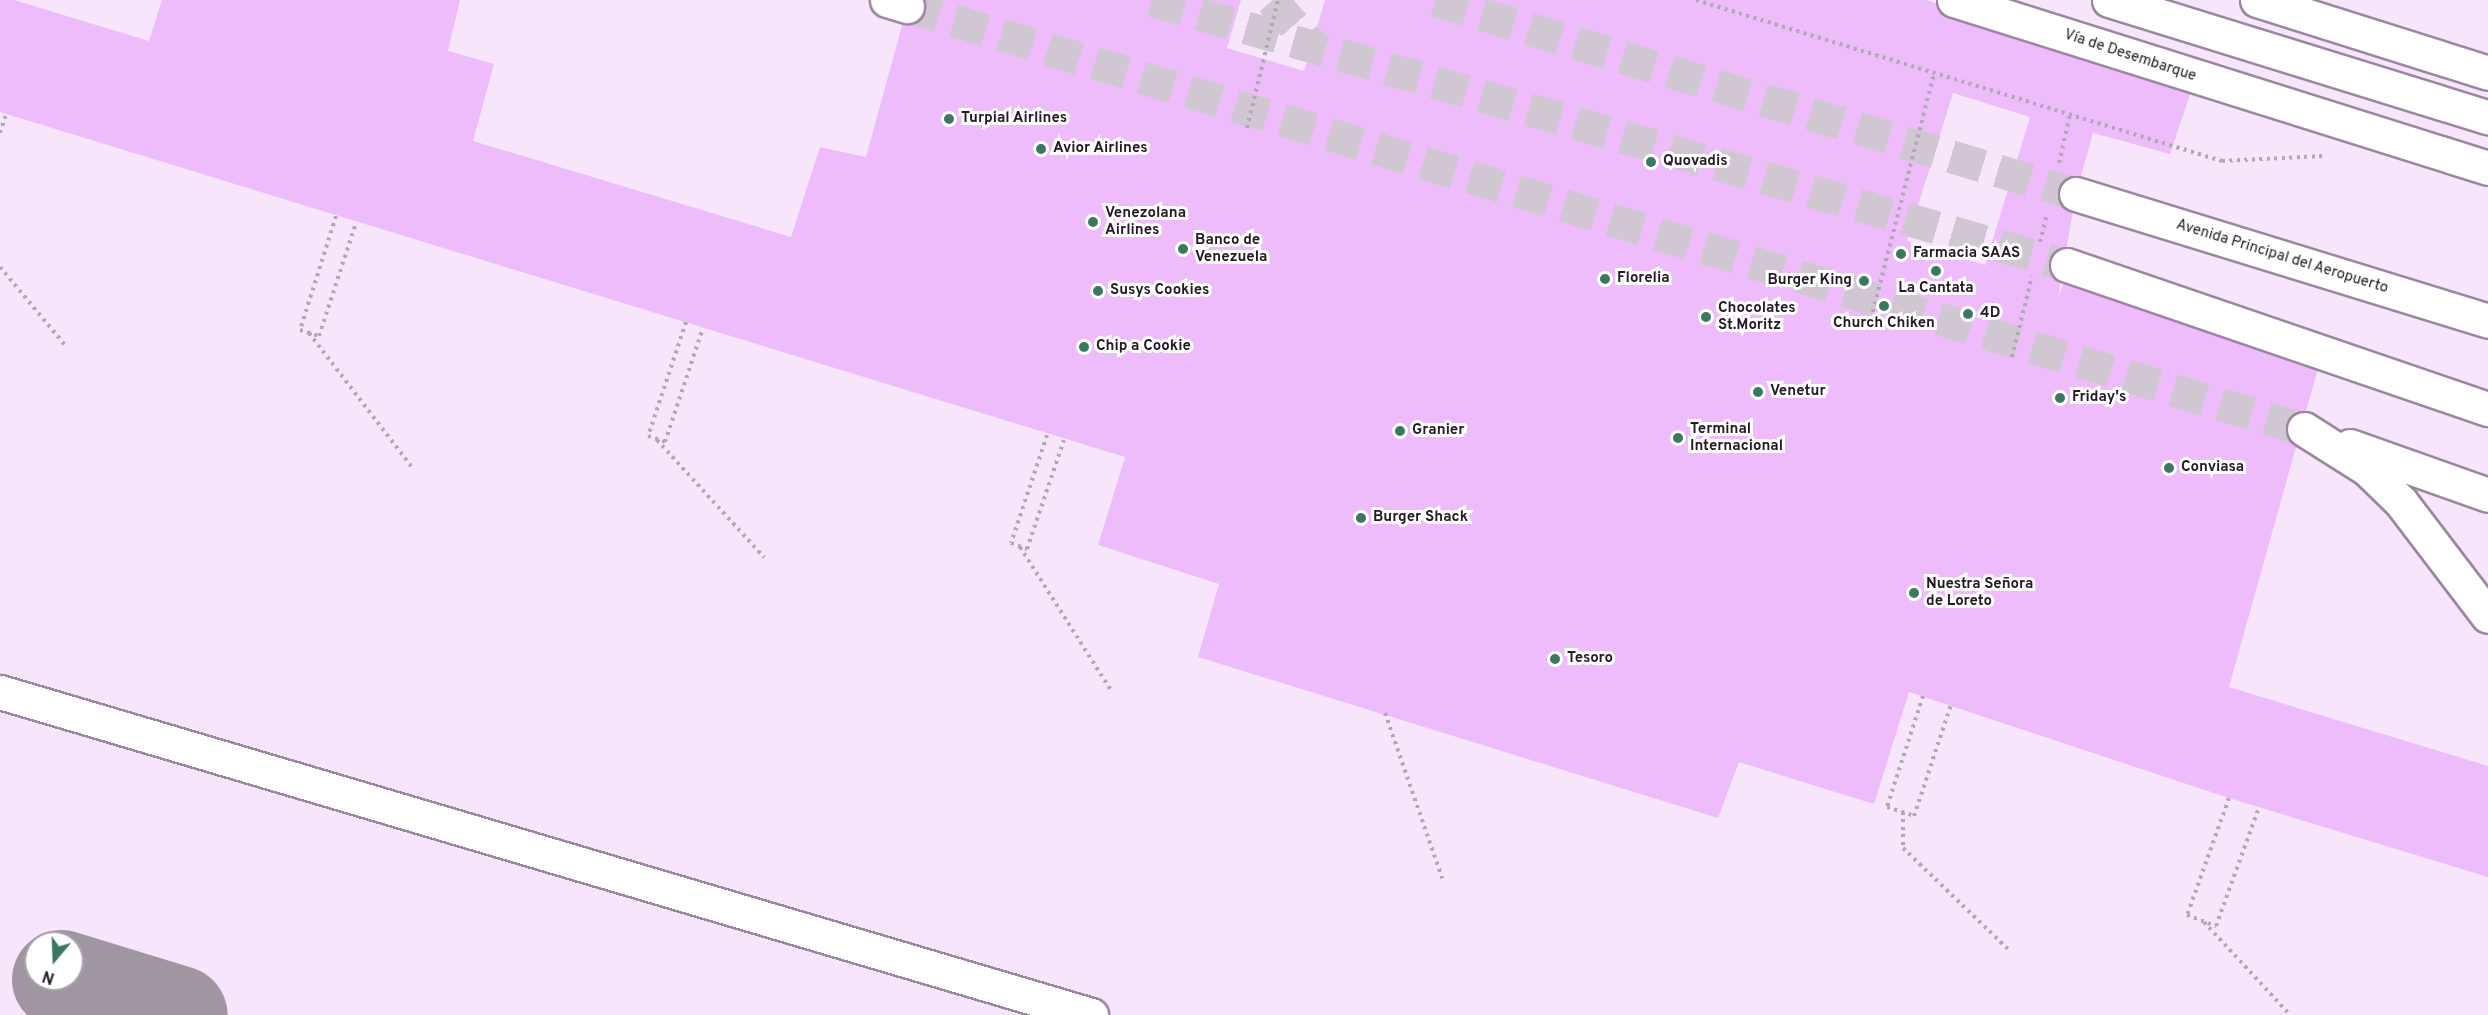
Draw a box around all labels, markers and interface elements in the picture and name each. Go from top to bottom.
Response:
street label: Vía de Desembarque [2062,26,2198,86]
place label: Turpial Airlines [961,110,1068,128]
marker: Turpial Airlines [942,112,956,126]
place label: Avior Airlines [1053,140,1148,158]
marker: Avior Airlines [1034,142,1048,156]
place label: Quovadis [1663,153,1728,171]
marker: Quovadis [1644,155,1658,169]
place label: Venezolana Airlines [1105,204,1186,239]
marker: Venezolana Airlines [1086,215,1100,229]
street label: Avenida Principal del Aeropuerto [2174,216,2390,298]
place label: Banco de Venezuela [1195,231,1267,266]
marker: Banco de Venezuela [1176,242,1190,256]
place label: Farmacia SAAS [1913,245,2020,263]
marker: Farmacia SAAS [1894,247,1908,261]
marker: La Cantata [1929,264,1943,278]
place label: Florelia [1617,270,1670,288]
marker: Florelia [1598,272,1612,286]
place label: Burger King [1767,272,1852,290]
marker: Burger King [1857,274,1871,288]
place label: La Cantata [1898,280,1974,298]
place label: Susys Cookies [1110,282,1209,300]
marker: Susys Cookies [1091,284,1105,298]
place label: Chocolates St.Moritz [1718,299,1796,334]
marker: Church Chiken [1877,299,1891,313]
place label: 4D [1980,305,2000,323]
marker: 4D [1961,307,1975,321]
marker: Chocolates St.Moritz [1699,310,1713,324]
place label: Church Chiken [1833,315,1935,333]
place label: Chip a Cookie [1096,338,1191,356]
marker: Chip a Cookie [1077,340,1091,354]
place label: Venetur [1770,383,1826,401]
marker: Venetur [1751,385,1765,399]
place label: Friday's [2072,389,2126,407]
marker: Friday's [2053,391,2067,405]
place label: Terminal Internacional [1690,420,1783,455]
place label: Granier [1412,422,1465,440]
marker: Granier [1393,424,1407,438]
marker: Terminal Internacional [1671,431,1685,445]
place label: Conviasa [2181,459,2244,477]
marker: Conviasa [2162,461,2176,475]
place label: Burger Shack [1373,509,1468,527]
marker: Burger Shack [1354,511,1368,525]
place label: Nuestra Señora de Loreto [1926,575,2033,610]
marker: Nuestra Señora de Loreto [1907,586,1921,600]
place label: Tesoro [1567,650,1613,668]
marker: Tesoro [1548,652,1562,666]
north arrow [24,931,84,991]
text: N [40,965,57,987]

